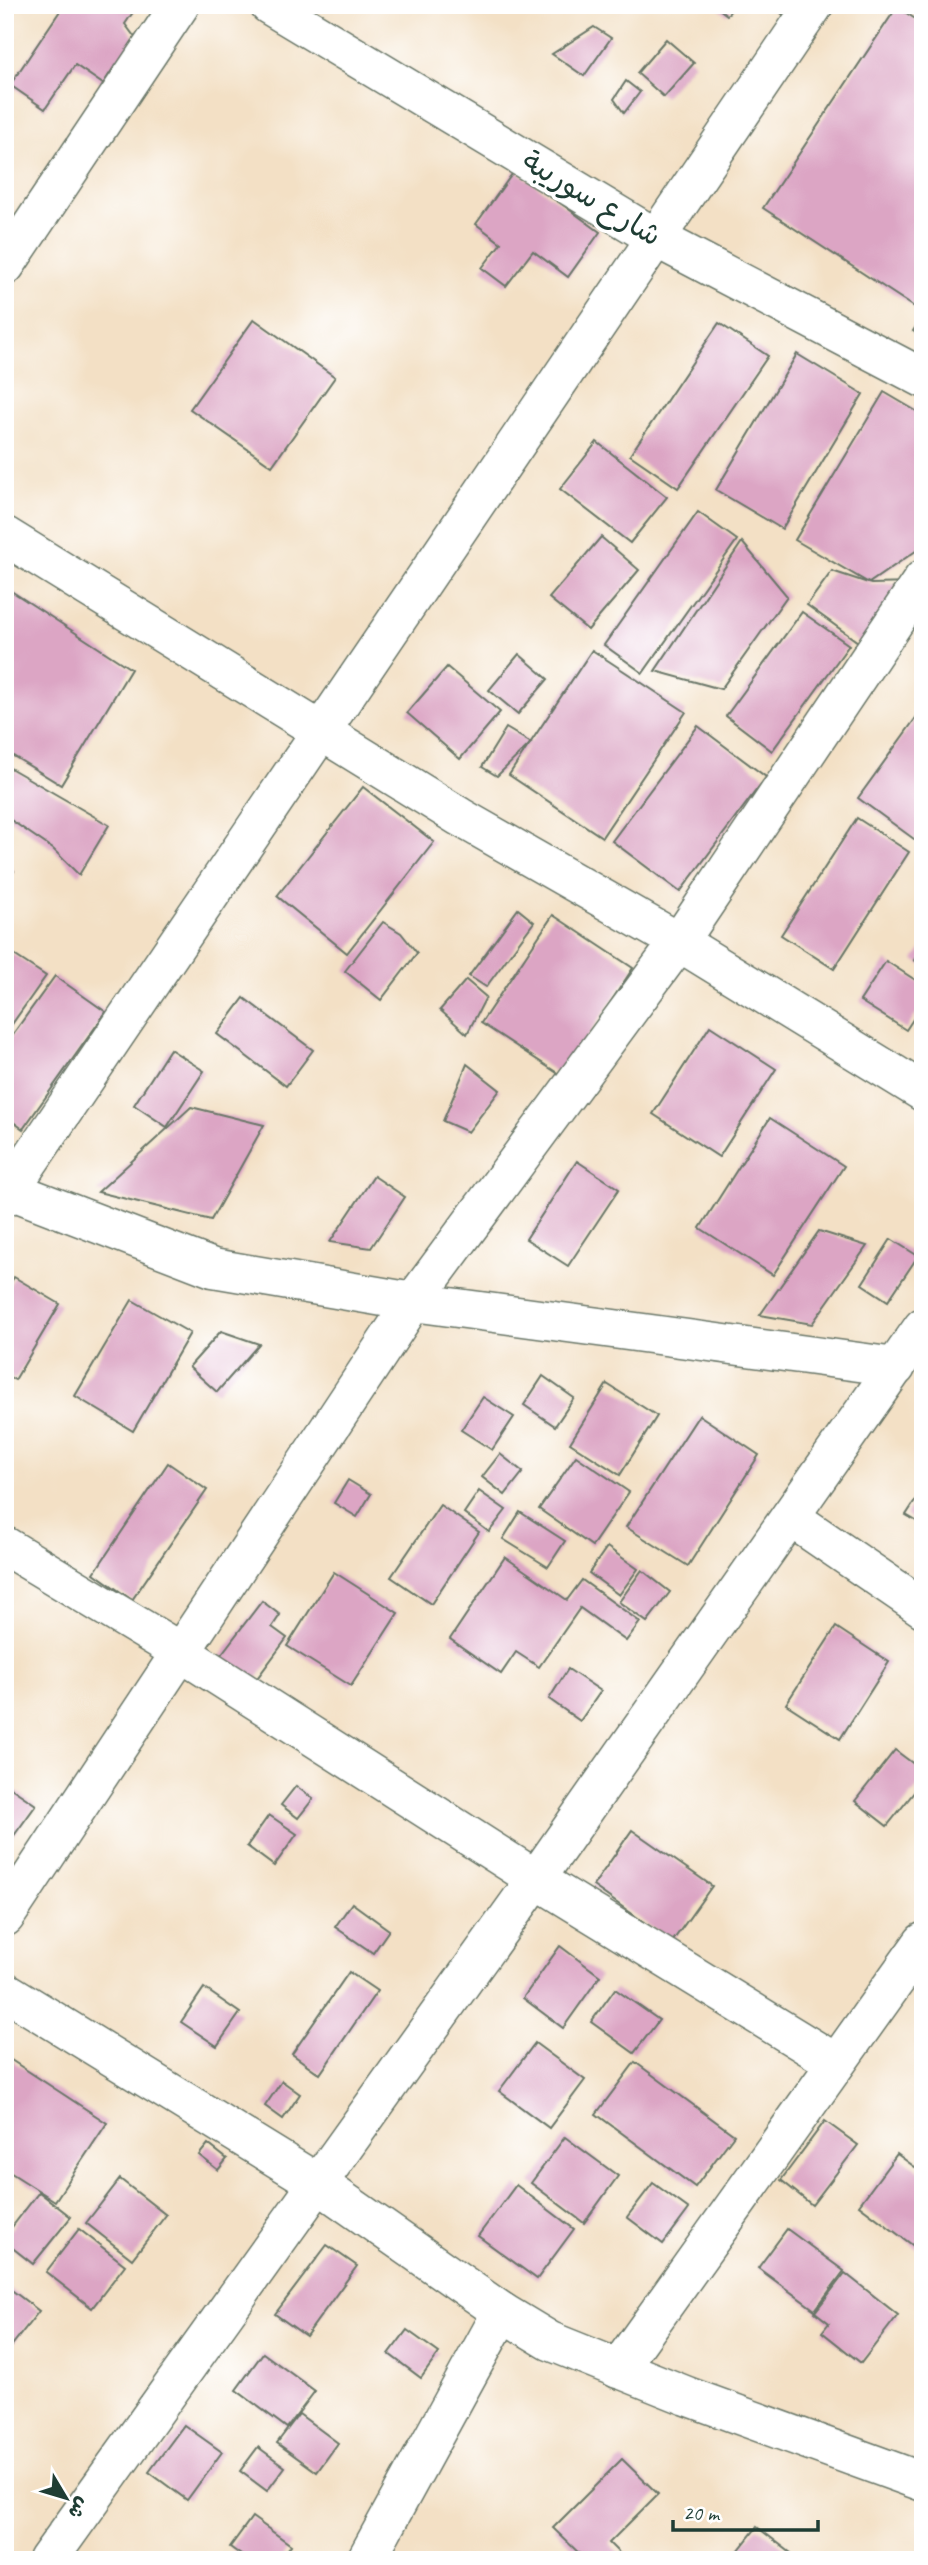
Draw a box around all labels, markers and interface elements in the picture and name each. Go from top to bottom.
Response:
street label: شارع سوريبة [514,142,669,256]
north arrow [32,2464,102,2534]
scale bar [673,2488,818,2532]
text: ش [63,2492,94,2524]
text: 20 m [683,2500,721,2526]

